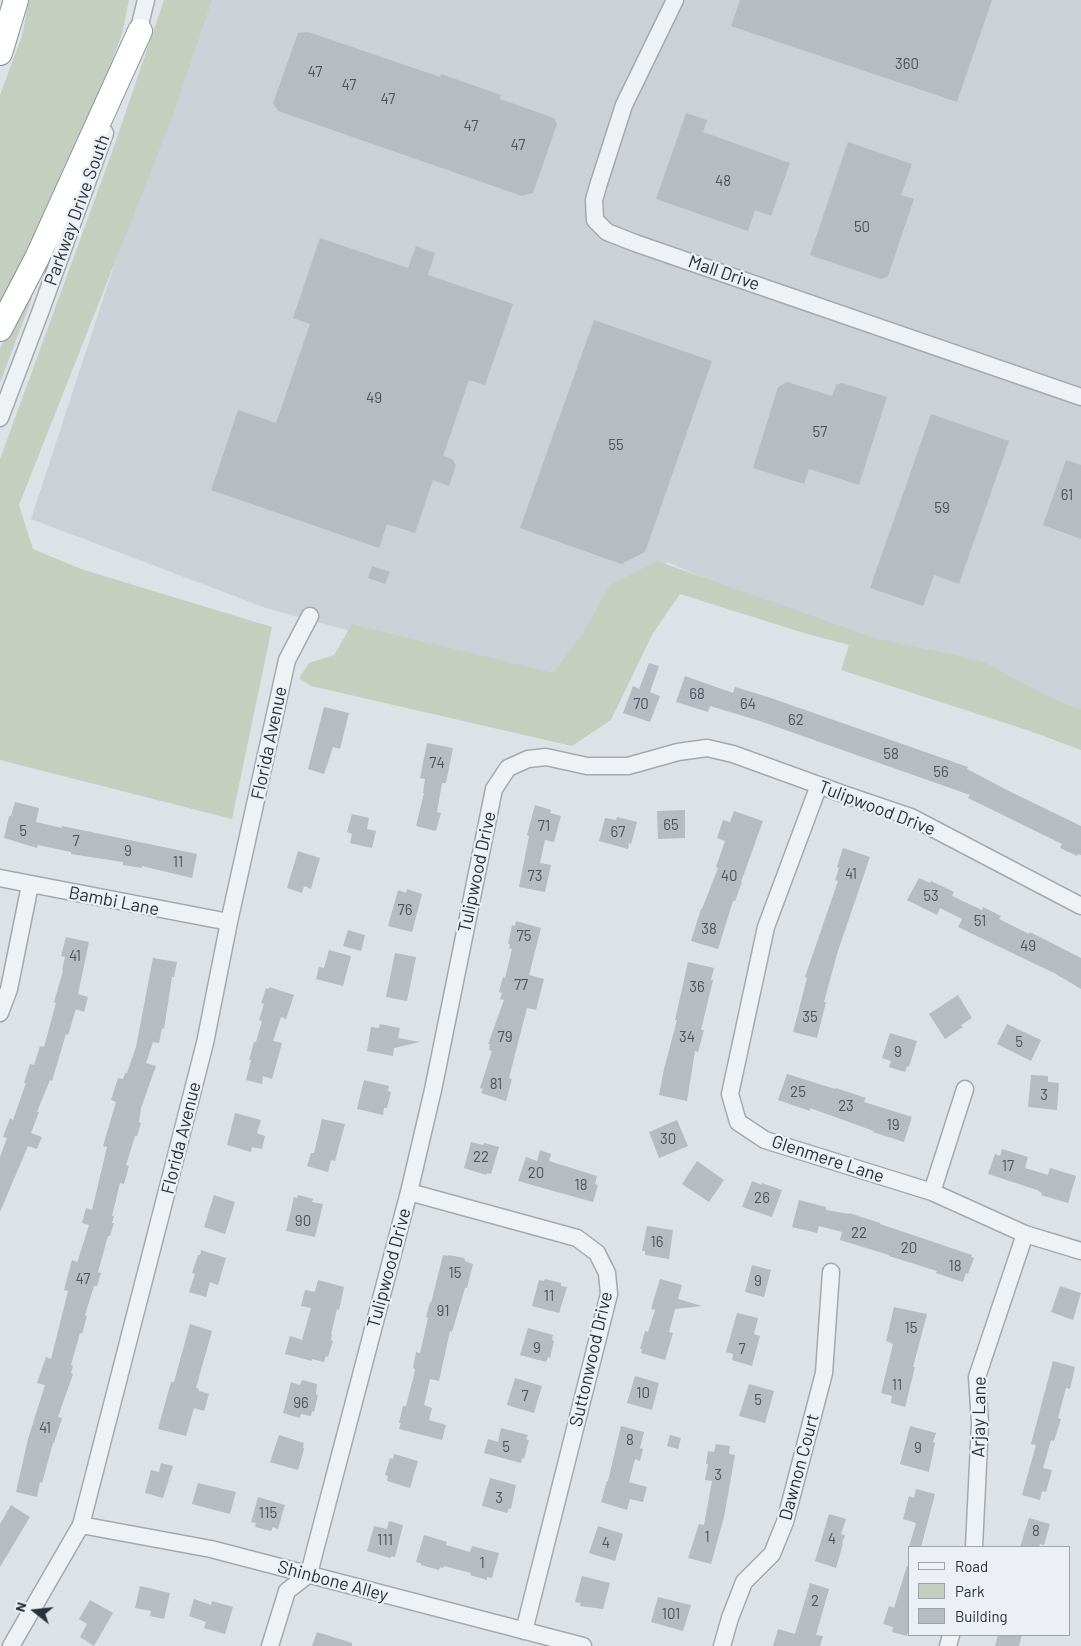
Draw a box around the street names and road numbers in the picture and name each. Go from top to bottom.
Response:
street label: Parkway Drive South [40,132,114,288]
street label: Mall Drive [685,251,763,295]
street label: Florida Avenue [246,684,292,802]
street label: Tulipwood Drive [816,776,938,840]
street label: Tulipwood Drive [454,809,500,935]
street label: Bambi Lane [67,882,161,920]
street label: Florida Avenue [157,1080,205,1196]
street label: Glenmere Lane [769,1131,887,1187]
street label: Tulipwood Drive [363,1206,415,1330]
street label: Suttonwood Drive [565,1289,617,1429]
street label: Arjay Lane [967,1376,991,1458]
street label: Dawnon Court [774,1411,824,1523]
street label: Shinbone Alley [275,1556,391,1606]

